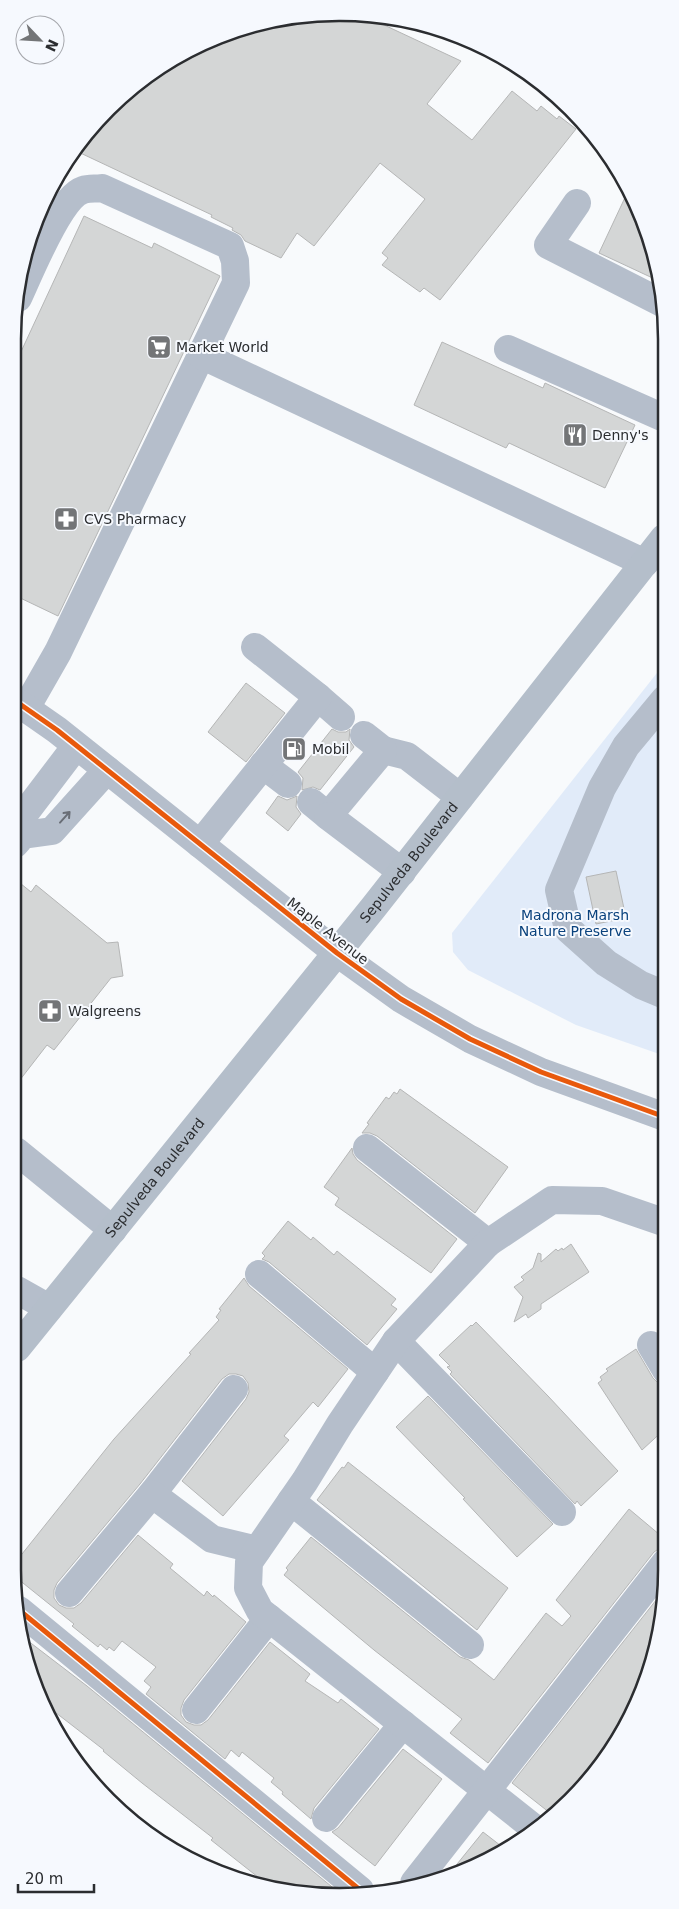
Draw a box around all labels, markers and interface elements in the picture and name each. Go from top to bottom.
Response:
north arrow [15,15,65,65]
text: N [42,37,62,54]
supermarket icon: Market World [146,334,172,360]
place label: Market World [176,339,269,355]
restaurant icon: Denny's [562,422,588,448]
place label: Denny's [592,427,649,443]
pharmacy icon: CVS Pharmacy [53,506,79,532]
place label: CVS Pharmacy [84,511,186,527]
fuel station icon: Mobil [281,736,307,762]
place label: Mobil [312,741,349,757]
street label: Sepulveda Boulevard [356,799,461,926]
one-way arrow [59,811,71,824]
street label: Maple Avenue [284,894,372,968]
park label: Madrona Marsh Nature Preserve [519,907,631,939]
pharmacy icon: Walgreens [37,998,63,1024]
place label: Walgreens [68,1003,141,1019]
street label: Sepulveda Boulevard [102,1115,208,1241]
scale bar [18,1862,94,1894]
text: 20 m [25,1870,63,1888]

